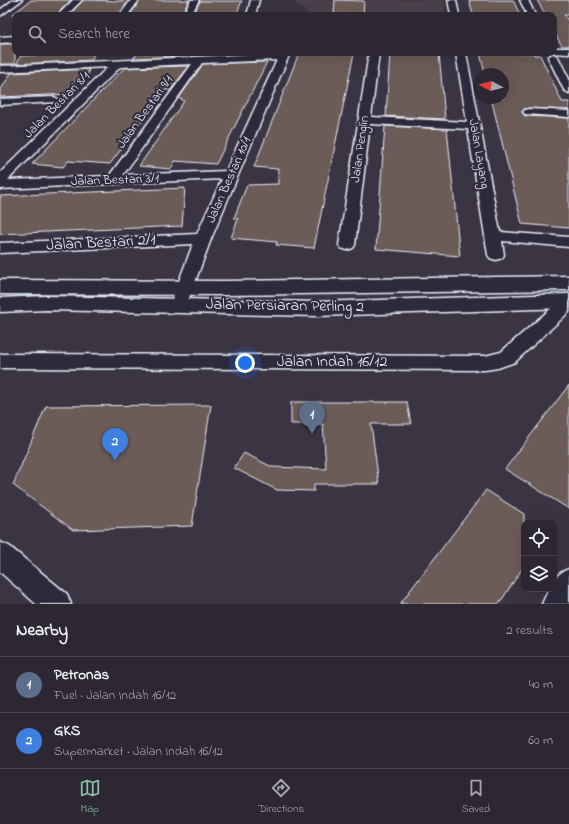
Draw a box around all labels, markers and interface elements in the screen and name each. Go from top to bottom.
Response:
search box [12,12,557,56]
icon: search [26,23,48,45]
text: Search here [58,23,130,45]
street label: Jalan Bestari 8/1 [19,67,95,143]
north arrow [473,68,509,104]
street label: Jalan Bestari 9/1 [112,71,178,153]
street label: Jalan Penglin [346,114,375,184]
street label: Jalan Layang [463,118,495,191]
street label: Jalan Bestari 10/1 [202,134,256,226]
street label: Jalan Bestari 3/1 [71,169,159,191]
street label: Jalan Bestari 2/1 [46,228,156,258]
street label: Jalan Persiaran Perling 2 [206,293,364,319]
street label: Jalan Indah 16/12 [277,350,387,374]
your location [235,353,255,373]
pin: 1 [299,401,325,434]
pin: 2 [102,428,128,461]
map controls [521,520,557,592]
button: locate [521,520,557,556]
button: layers [521,556,557,592]
text: Nearby [16,618,68,643]
text: 2 results [506,621,553,640]
text: Petronas [54,664,109,686]
text: 1 [27,675,31,694]
text: 40 m [529,675,553,694]
text: Fuel · Jalan Indah 16/12 [54,686,176,705]
text: GKS [54,720,80,742]
text: 2 [26,731,32,750]
text: 60 m [528,731,553,750]
text: Supermarket · Jalan Indah 16/12 [54,742,223,761]
tab: Map [79,777,101,817]
tab: Directions [258,777,304,817]
tab: Saved [462,777,490,817]

